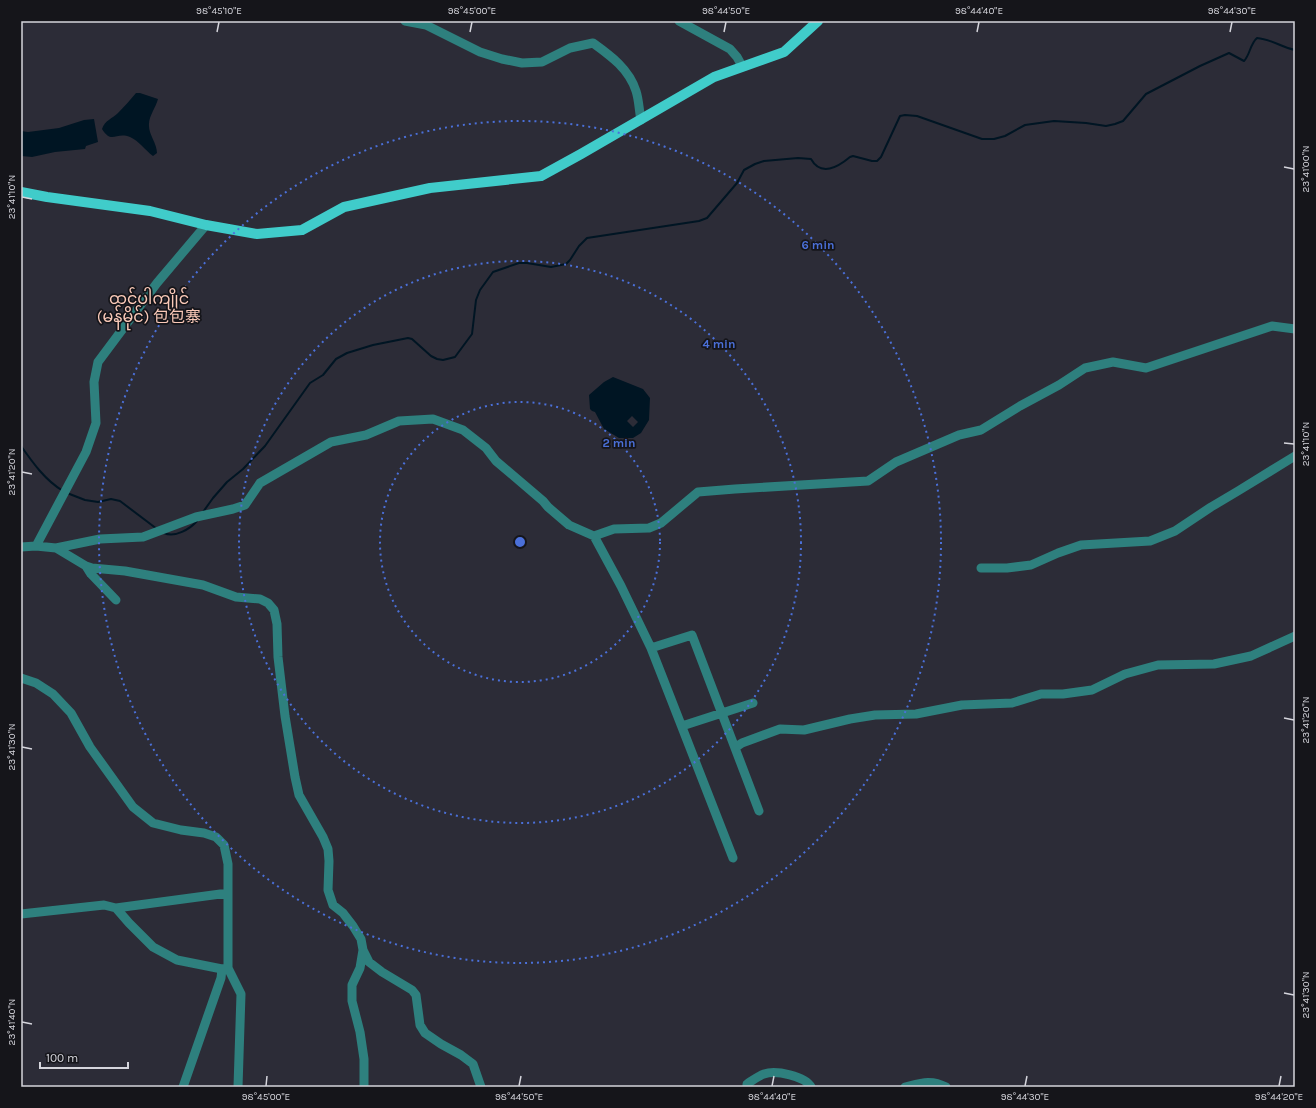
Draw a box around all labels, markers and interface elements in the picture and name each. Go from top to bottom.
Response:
text: 98°45'10"E [196,5,242,17]
text: 98°45'00"E [448,5,496,17]
text: 98°44'50"E [702,5,750,17]
text: 98°44'40"E [955,5,1003,17]
text: 98°44'30"E [1208,5,1256,17]
text: 23°41'00"N [1300,145,1312,193]
text: 23°41'10"N [6,175,18,219]
text: 6 min [801,238,835,252]
district label: ထင်ပါကျိုင် (မန်မိုင်) 包包寨 [97,287,201,331]
text: 4 min [703,337,735,351]
text: 23°41'10"N [1300,422,1312,466]
text: 2 min [602,436,636,450]
text: 23°41'20"N [6,449,18,495]
centre of rings [513,535,527,549]
text: 23°41'20"N [1300,697,1312,743]
text: 23°41'30"N [6,723,18,771]
text: 23°41'30"N [1300,971,1312,1019]
text: 23°41'40"N [6,999,18,1045]
scale bar [40,1044,128,1070]
text: 100 m [46,1051,78,1065]
text: 98°45'00"E [242,1091,290,1103]
text: 98°44'50"E [495,1091,543,1103]
text: 98°44'40"E [748,1091,796,1103]
text: 98°44'30"E [1001,1091,1049,1103]
text: 98°44'20"E [1255,1091,1303,1103]

